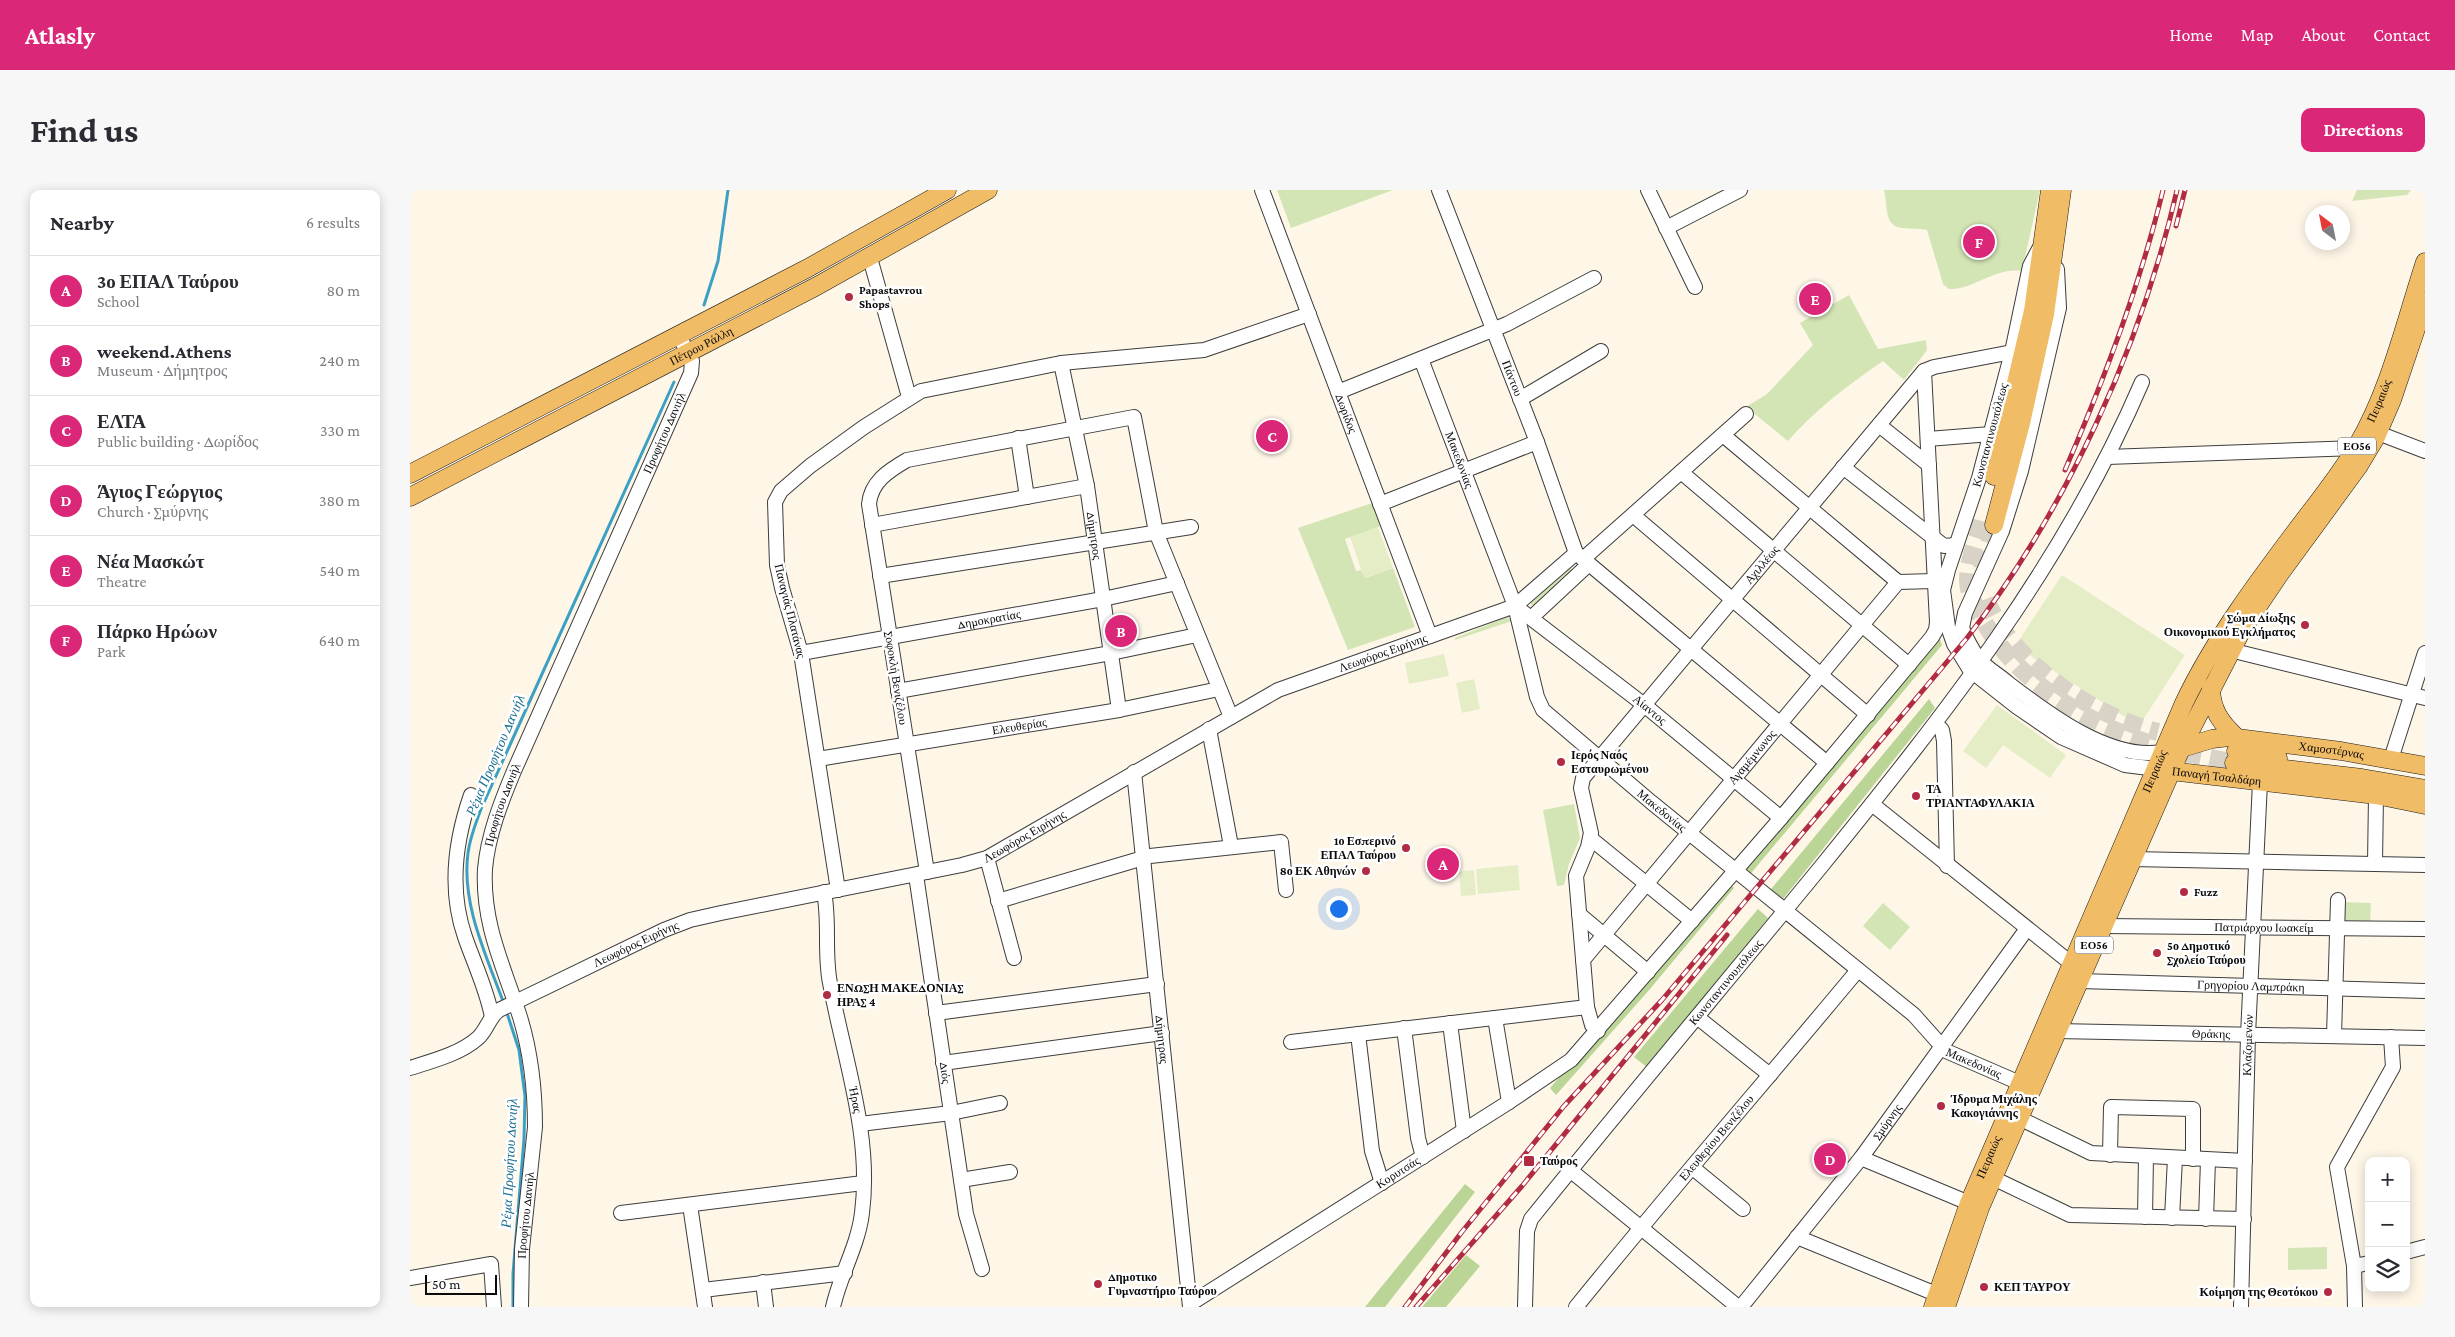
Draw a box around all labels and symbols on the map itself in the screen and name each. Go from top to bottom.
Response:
north arrow [2305,205,2350,250]
pin: F [1963,223,1995,261]
pin: E [1799,280,1831,318]
place label: Papastavrou Shops [859,283,922,311]
marker: Papastavrou Shops [843,291,855,303]
street label: Πέτρου Ράλλη [667,324,735,368]
street label: Πάντου [1499,358,1525,398]
street label: Πειραιώς [2364,377,2394,424]
street label: Κωνσταντινουπόλεως [1969,381,2011,488]
street label: Προφήτου Δανιήλ [640,390,689,476]
street label: Δωρίδος [1332,392,1360,436]
pin: C [1256,417,1288,455]
street label: Μακεδονίας [1442,430,1477,490]
road number: ΕΟ56 [2338,438,2376,454]
street label: Δήμητρος [1084,511,1104,561]
street label: Αχιλλέως [1742,542,1782,587]
street label: Παναγιάς Πλατάνας [771,562,809,660]
street label: Δημοκρατίας [956,607,1022,632]
place label: Σώμα Δίωξης Οικονομικού Εγκλήματος [2164,611,2296,639]
pin: B [1105,612,1137,650]
marker: Σώμα Δίωξης Οικονομικού Εγκλήματος [2299,619,2311,631]
street label: Σοφοκλή Βενιζέλου [882,630,910,726]
street label: Λεωφόρος Ειρήνης [1337,631,1429,675]
water label: Ρέμα Προφήτου Δανιήλ [462,692,528,818]
street label: Αίαντος [1630,692,1670,728]
street label: Ελευθερίας [991,715,1048,738]
street label: Αγαμέμνωνος [1725,727,1779,787]
street label: Χαμοστέρνας [2298,739,2366,762]
place label: Ιερός Ναός Εσταυρωμένου [1571,748,1649,776]
street label: Πειραιώς [2139,748,2170,795]
marker: Ιερός Ναός Εσταυρωμένου [1555,756,1567,768]
street label: Προφήτου Δανιήλ [483,760,525,848]
street label: Παναγή Τσαλδάρη [2171,764,2262,789]
place label: ΤΑ ΤΡΙΑΝΤΑΦΥΛΑΚΙΑ [1926,782,2035,810]
street label: Μακεδονίας [1634,786,1689,835]
marker: ΤΑ ΤΡΙΑΝΤΑΦΥΛΑΚΙΑ [1910,790,1922,802]
street label: Λεωφόρος Ειρήνης [981,807,1068,866]
place label: 1ο Εσπερινό ΕΠΑΛ Ταύρου [1321,834,1396,862]
marker: 1ο Εσπερινό ΕΠΑΛ Ταύρου [1400,842,1412,854]
pin: A [1427,845,1459,883]
place label: 8ο ΕΚ Αθηνών [1280,864,1357,878]
marker: 8ο ΕΚ Αθηνών [1360,865,1372,877]
place label: Fuzz [2194,885,2218,899]
marker: Fuzz [2178,886,2190,898]
your location [1326,896,1352,922]
street label: Λεωφόρος Ειρήνης [591,918,681,970]
street label: Πατριάρχου Ιωακείμ [2214,920,2314,935]
street label: Κωνσταντινουπόλεως [1686,936,1765,1028]
road number: ΕΟ56 [2075,936,2113,954]
place label: 5ο Δημοτικό Σχολείο Ταύρου [2167,939,2246,967]
marker: 5ο Δημοτικό Σχολείο Ταύρου [2151,947,2163,959]
street label: Γρηγορίου Λαμπράκη [2197,977,2305,995]
place label: ΕΝΩΣΗ ΜΑΚΕΔΟΝΙΑΣ ΗΡΑΣ 4 [837,981,964,1009]
marker: ΕΝΩΣΗ ΜΑΚΕΔΟΝΙΑΣ ΗΡΑΣ 4 [821,989,833,1001]
street label: Κλαζομενών [2240,1013,2256,1076]
street label: Δήμητρας [1153,1015,1172,1065]
street label: Θράκης [2192,1027,2230,1041]
street label: Μακεδονίας [1944,1045,2004,1081]
street label: Διός [937,1061,954,1085]
street label: Ήρας [846,1084,865,1115]
street label: Ελευθερίου Βενιζέλου [1676,1092,1757,1184]
place label: Ίδρυμα Μιχάλης Κακογιάννης [1950,1092,2038,1120]
water label: Ρέμα Προφήτου Δανιήλ [498,1098,520,1229]
marker: Ίδρυμα Μιχάλης Κακογιάννης [1935,1100,1947,1112]
street label: Σμύρνης [1870,1101,1905,1142]
street label: Πειραιώς [1973,1133,2004,1181]
pin: D [1814,1140,1846,1178]
street label: Κορυτσάς [1373,1153,1422,1191]
marker: Ταύρος [1522,1154,1536,1168]
place label: Ταύρος [1540,1154,1578,1168]
street label: Προφήτου Δανιήλ [515,1171,537,1259]
place label: Δημοτικο Γυμναστήριο Ταύρου [1108,1270,1217,1298]
scale bar [425,1272,498,1295]
marker: Δημοτικο Γυμναστήριο Ταύρου [1092,1278,1104,1290]
place label: ΚΕΠ ΤΑΥΡΟΥ [1994,1280,2071,1294]
marker: ΚΕΠ ΤΑΥΡΟΥ [1978,1281,1990,1293]
place label: Κοίμηση της Θεοτόκου [2200,1285,2318,1299]
marker: Κοίμηση της Θεοτόκου [2322,1286,2334,1298]

